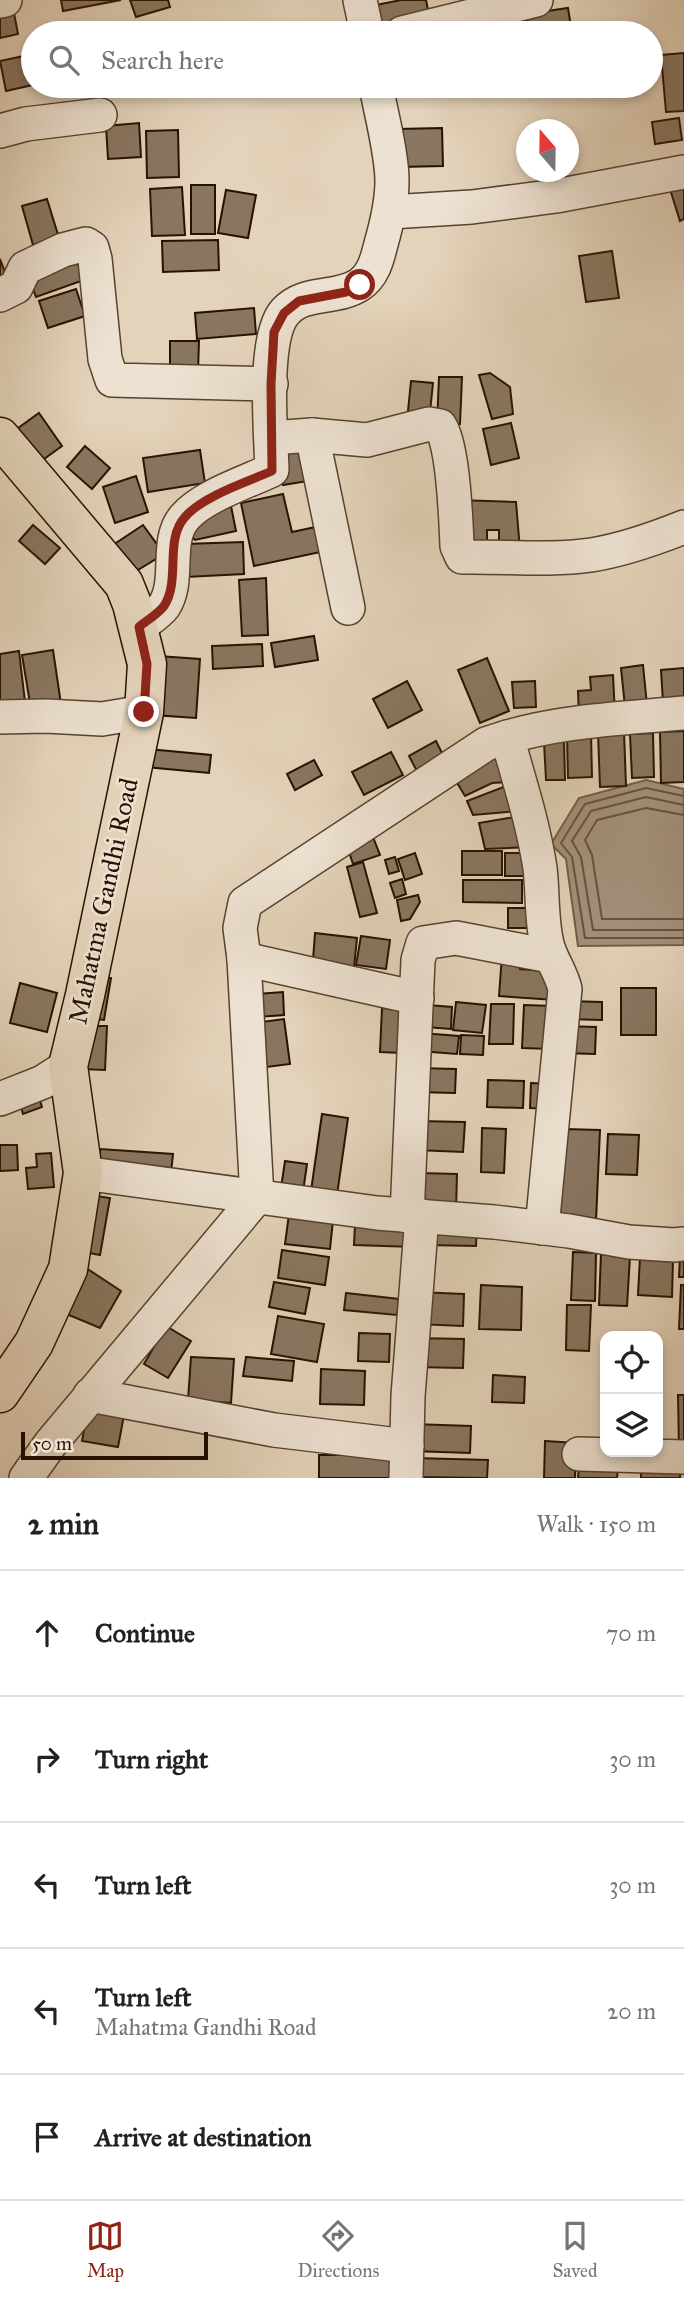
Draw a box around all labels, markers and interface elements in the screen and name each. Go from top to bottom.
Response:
search box [21,21,663,98]
icon: search [45,41,83,79]
text: Search here [101,44,224,76]
north arrow [516,119,579,182]
route start [344,269,375,300]
route end [128,696,159,727]
street label: Mahatma Gandhi Road [61,775,145,1027]
map controls [600,1331,663,1457]
button: locate [600,1331,663,1394]
button: layers [600,1394,663,1457]
scale bar [21,1429,208,1461]
text: 50 m [32,1432,72,1455]
text: 2 min [28,1506,99,1542]
text: Walk · 150 m [536,1510,656,1538]
icon: ahead [28,1614,66,1652]
text: Continue [95,1617,195,1649]
text: 70 m [606,1619,656,1647]
icon: right [28,1740,66,1778]
text: Turn right [95,1743,208,1775]
text: 30 m [609,1745,656,1773]
icon: left [28,1866,66,1904]
text: Turn left [95,1869,191,1901]
text: 30 m [609,1871,656,1899]
text: Turn left [95,1981,191,2013]
icon: left [28,1992,66,2030]
text: 20 m [607,1997,656,2025]
text: Mahatma Gandhi Road [95,2013,317,2041]
icon: arrive [28,2118,66,2156]
text: Arrive at destination [95,2121,312,2153]
tab: Map [86,2217,124,2282]
tab: Directions [297,2217,379,2282]
tab: Saved [552,2217,598,2282]

